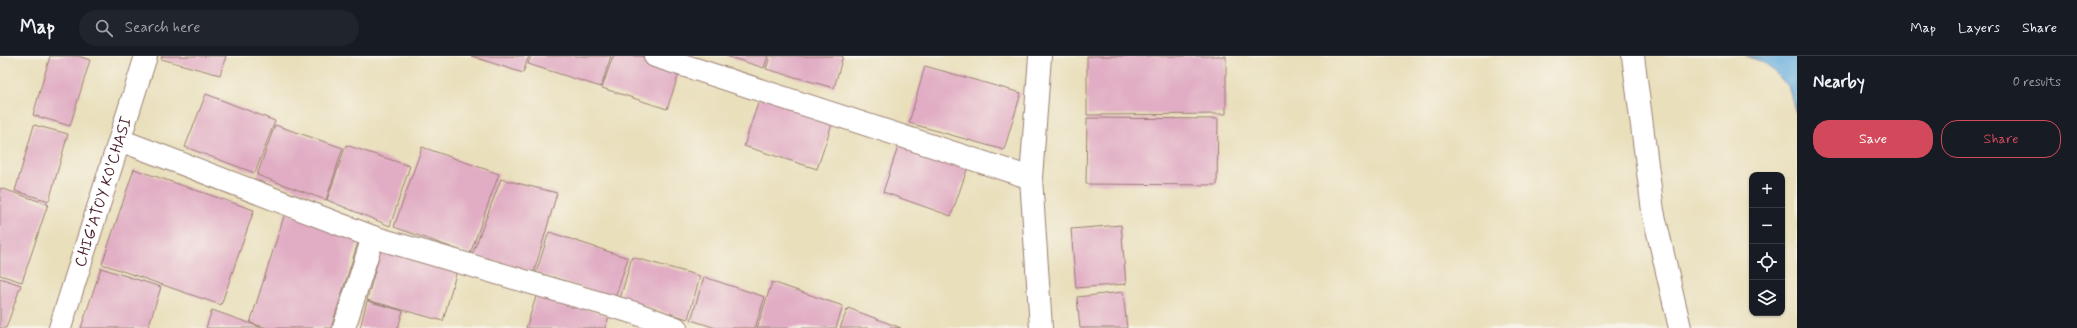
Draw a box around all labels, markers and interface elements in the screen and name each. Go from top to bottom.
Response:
search box [79,10,359,46]
text: Map [20,15,55,40]
icon: search [93,17,115,39]
text: Search here [125,18,200,38]
text: Map [1910,19,1936,37]
text: Layers [1958,19,2000,37]
text: Share [2022,19,2057,37]
text: Nearby [1813,71,1865,93]
text: 0 results [2013,74,2061,91]
street label: CHIG'ATOY KO'CHASI [69,114,137,270]
button: Save [1813,120,1933,158]
button: Share [1941,120,2061,158]
map controls [1749,172,1785,316]
button: + [1749,172,1785,208]
button: − [1749,208,1785,244]
button: locate [1749,244,1785,280]
button: layers [1749,280,1785,316]

